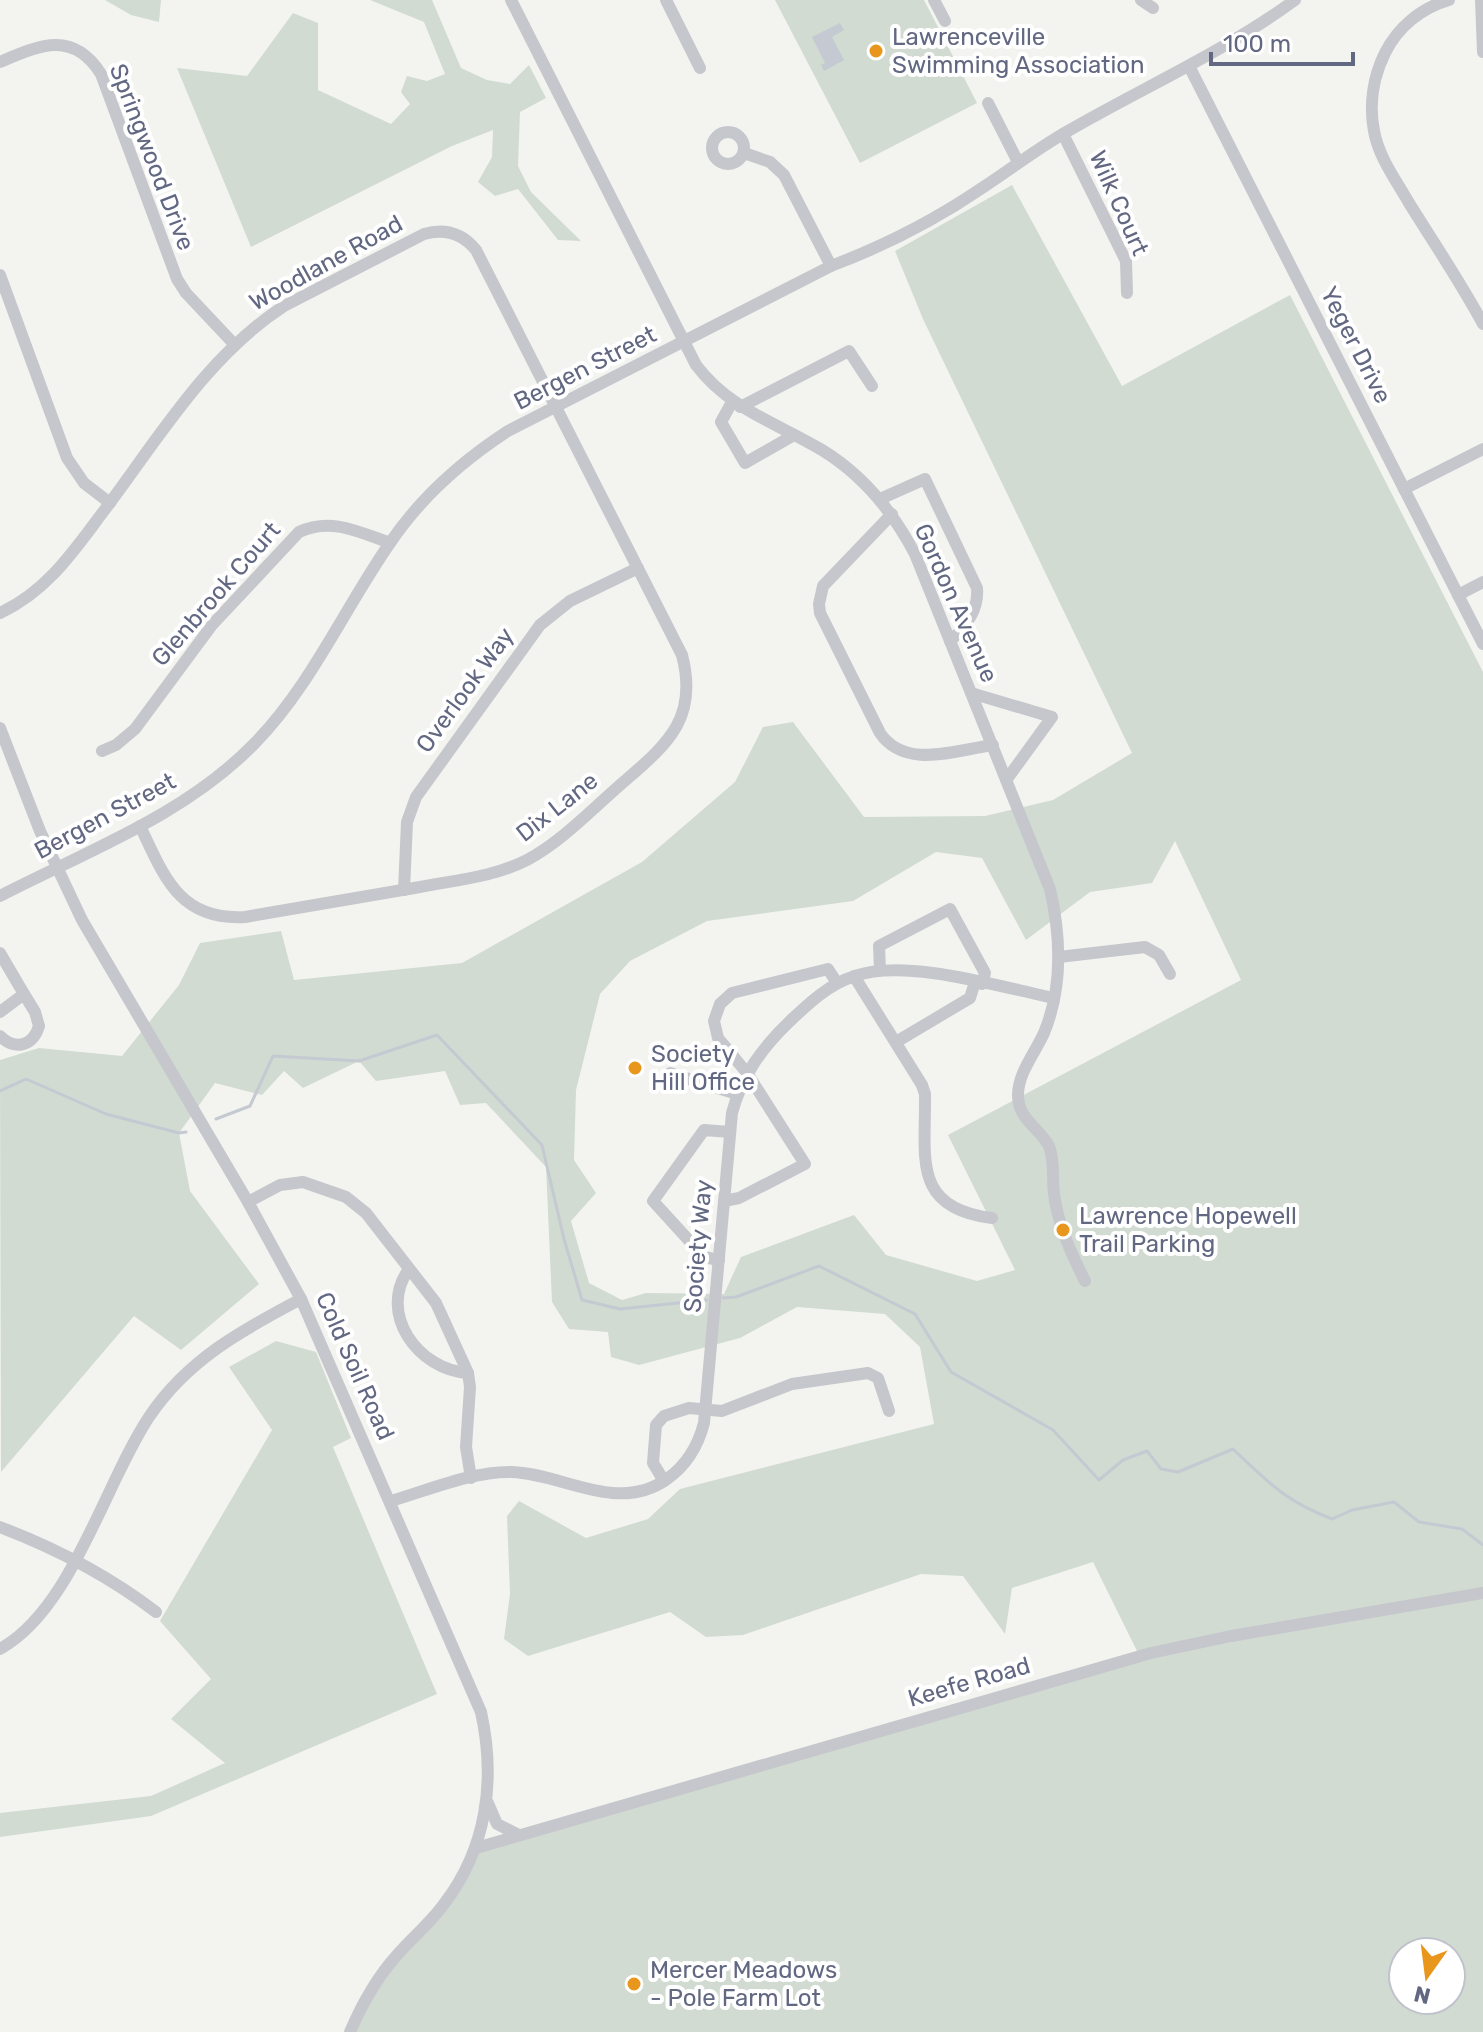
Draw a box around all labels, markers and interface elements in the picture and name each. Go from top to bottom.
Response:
scale bar [1211,16,1353,66]
place label: Lawrenceville Swimming Association [892,23,1145,79]
text: 100 m [1223,30,1291,58]
marker: Lawrenceville Swimming Association [867,42,885,60]
street label: Springwood Drive [104,60,200,254]
street label: Wilk Court [1084,146,1154,260]
street label: Woodlane Road [245,209,407,317]
street label: Yeger Drive [1315,282,1397,408]
street label: Bergen Street [509,320,661,416]
street label: Glenbrook Court [146,516,286,672]
street label: Gordon Avenue [908,519,1004,687]
street label: Overlook Way [410,622,520,758]
street label: Dix Lane [511,766,603,848]
street label: Bergen Street [30,767,180,865]
place label: Society Hill Office [651,1040,755,1096]
marker: Society Hill Office [626,1059,644,1077]
street label: Society Way [678,1178,718,1314]
place label: Lawrence Hopewell Trail Parking [1079,1202,1297,1258]
marker: Lawrence Hopewell Trail Parking [1054,1221,1072,1239]
street label: Cold Soil Road [310,1288,400,1444]
street label: Keefe Road [905,1651,1033,1713]
north arrow [1387,1936,1467,2016]
place label: Mercer Meadows - Pole Farm Lot [650,1956,837,2012]
marker: Mercer Meadows - Pole Farm Lot [625,1975,643,1993]
text: N [1411,1980,1433,2010]

